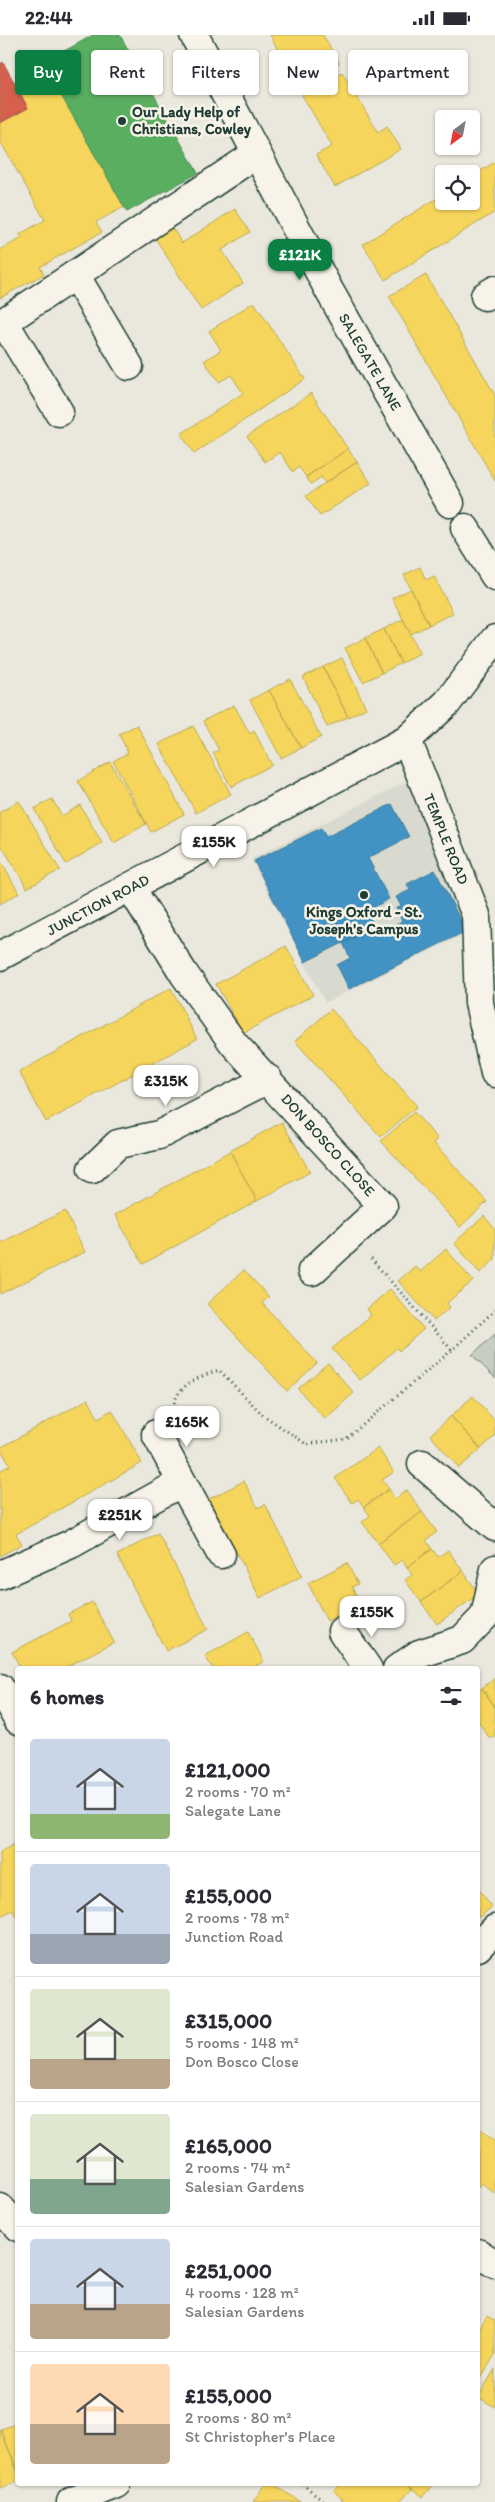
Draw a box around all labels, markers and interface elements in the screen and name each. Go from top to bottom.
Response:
text: 22:44 [25,6,72,29]
chip: Buy [15,50,81,95]
chip: Rent [91,50,163,95]
chip: Filters [173,50,259,95]
chip: New [269,50,338,95]
chip: Apartment [348,50,468,95]
place label: Our Lady Help of Christians, Cowley [132,103,252,139]
north arrow [435,110,480,155]
map controls [435,110,480,210]
marker: Our Lady Help of Christians, Cowley [116,115,128,127]
button: locate [435,165,480,210]
pin: £121K [265,239,335,281]
text: £121K [279,245,321,264]
street label: SALEGATE LANE [335,310,405,414]
street label: TEMPLE ROAD [420,791,472,887]
pin: £155K [179,825,249,868]
text: £155K [192,832,236,851]
street label: JUNCTION ROAD [44,870,152,940]
marker: Kings Oxford - St. Joseph's Campus [358,889,370,901]
place label: Kings Oxford - St. Joseph's Campus [306,903,422,939]
pin: £315K [131,1065,201,1107]
text: £315K [144,1071,188,1090]
street label: DON BOSCO CLOSE [277,1090,379,1200]
pin: £165K [152,1405,222,1448]
text: £165K [165,1412,209,1431]
pin: £251K [85,1499,155,1541]
text: £251K [98,1505,142,1524]
pin: £155K [337,1595,407,1638]
text: £155K [350,1602,394,1621]
icon: filters [437,1682,465,1710]
text: 6 homes [30,1684,104,1709]
text: £121,000 [185,1757,271,1782]
icon: home [70,1759,130,1819]
text: 2 rooms · 70 m² [185,1782,291,1801]
text: Salegate Lane [185,1801,281,1820]
text: £155,000 [185,1883,272,1908]
icon: home [70,1884,130,1944]
text: 2 rooms · 78 m² [185,1908,290,1927]
text: Junction Road [185,1927,283,1946]
text: £315,000 [185,2008,272,2033]
icon: home [70,2009,130,2069]
text: 5 rooms · 148 m² [185,2033,299,2052]
text: Don Bosco Close [185,2052,299,2071]
text: £165,000 [185,2133,272,2158]
icon: home [70,2134,130,2194]
text: 2 rooms · 74 m² [185,2158,290,2177]
text: Salesian Gardens [185,2177,304,2196]
text: £251,000 [185,2258,272,2283]
icon: home [70,2259,130,2319]
text: 4 rooms · 128 m² [185,2283,299,2302]
text: Salesian Gardens [185,2302,304,2321]
text: £155,000 [185,2383,272,2408]
icon: home [70,2384,130,2444]
text: 2 rooms · 80 m² [185,2408,291,2427]
text: St Christopher's Place [185,2427,335,2446]

